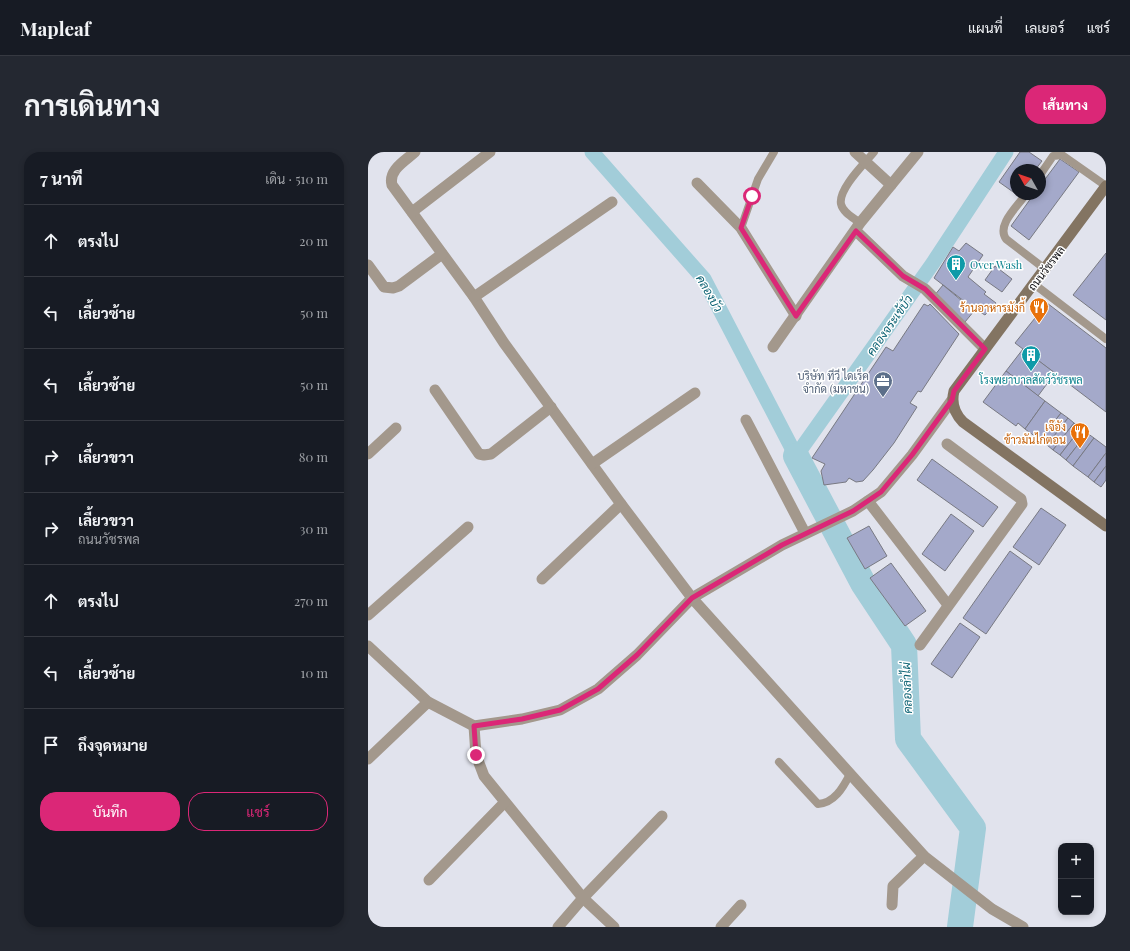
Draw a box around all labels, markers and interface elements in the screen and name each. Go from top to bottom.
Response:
text: Mapleaf [20,15,91,41]
text: แผนที่ [968,18,1003,37]
text: เลเยอร์ [1025,18,1065,37]
text: แชร์ [1087,18,1110,37]
button: เส้นทาง [1025,85,1106,124]
text: การเดินทาง [24,86,160,123]
north arrow [1010,164,1046,200]
text: 7 นาที [40,167,83,189]
text: เดิน · 510 m [265,170,328,187]
route start [743,187,761,205]
icon: ahead [40,230,62,252]
text: ตรงไป [78,231,119,251]
text: 20 m [299,232,328,249]
street label: ถนนวัชรพล [1024,243,1068,293]
building icon: Over Wash [945,253,967,281]
place label: Over Wash [970,257,1023,272]
water label: คลองบัว [693,271,727,315]
water label: คลองจระเข้บัว [862,292,916,358]
restaurant icon: ร้านอาหารมังกี้ [1028,296,1050,324]
place label: ร้านอาหารมังกี้ [960,297,1026,315]
icon: left [40,302,62,324]
text: เลี้ยวซ้าย [78,303,135,323]
text: 50 m [300,304,328,321]
building icon: โรงพยาบาลสัตว์วัชรพล [1020,344,1042,372]
place label: บริษัท ทีวี ไดเร็ค จำกัด (มหาชน) [797,367,869,396]
office icon: บริษัท ทีวี ไดเร็ค จำกัด (มหาชน) [872,370,894,398]
place label: โรงพยาบาลสัตว์วัชรพล [978,372,1083,387]
icon: left [40,374,62,396]
text: เลี้ยวซ้าย [78,375,135,395]
text: 50 m [300,376,328,393]
place label: เจ๊อัง ข้าวมันไก่ตอน [1004,419,1066,447]
restaurant icon: เจ๊อัง ข้าวมันไก่ตอน [1069,421,1091,449]
icon: right [40,446,62,468]
text: เลี้ยวขวา [78,447,134,467]
text: 80 m [299,448,328,465]
text: เลี้ยวขวา [78,510,134,530]
icon: right [40,518,62,540]
text: 30 m [300,520,328,537]
text: ถนนวัชรพล [78,530,140,547]
icon: ahead [40,590,62,612]
text: ตรงไป [78,591,119,611]
text: 270 m [294,592,328,609]
water label: คลองลำไผ่ [897,661,915,714]
icon: left [40,662,62,684]
text: เลี้ยวซ้าย [78,663,135,683]
text: 10 m [301,664,328,681]
icon: arrive [40,734,62,756]
text: ถึงจุดหมาย [78,735,148,755]
route end [467,746,485,764]
button: บันทึก [40,792,180,831]
button: แชร์ [188,792,328,831]
map controls [1058,843,1094,915]
button: + [1058,843,1094,879]
button: − [1058,879,1094,915]

